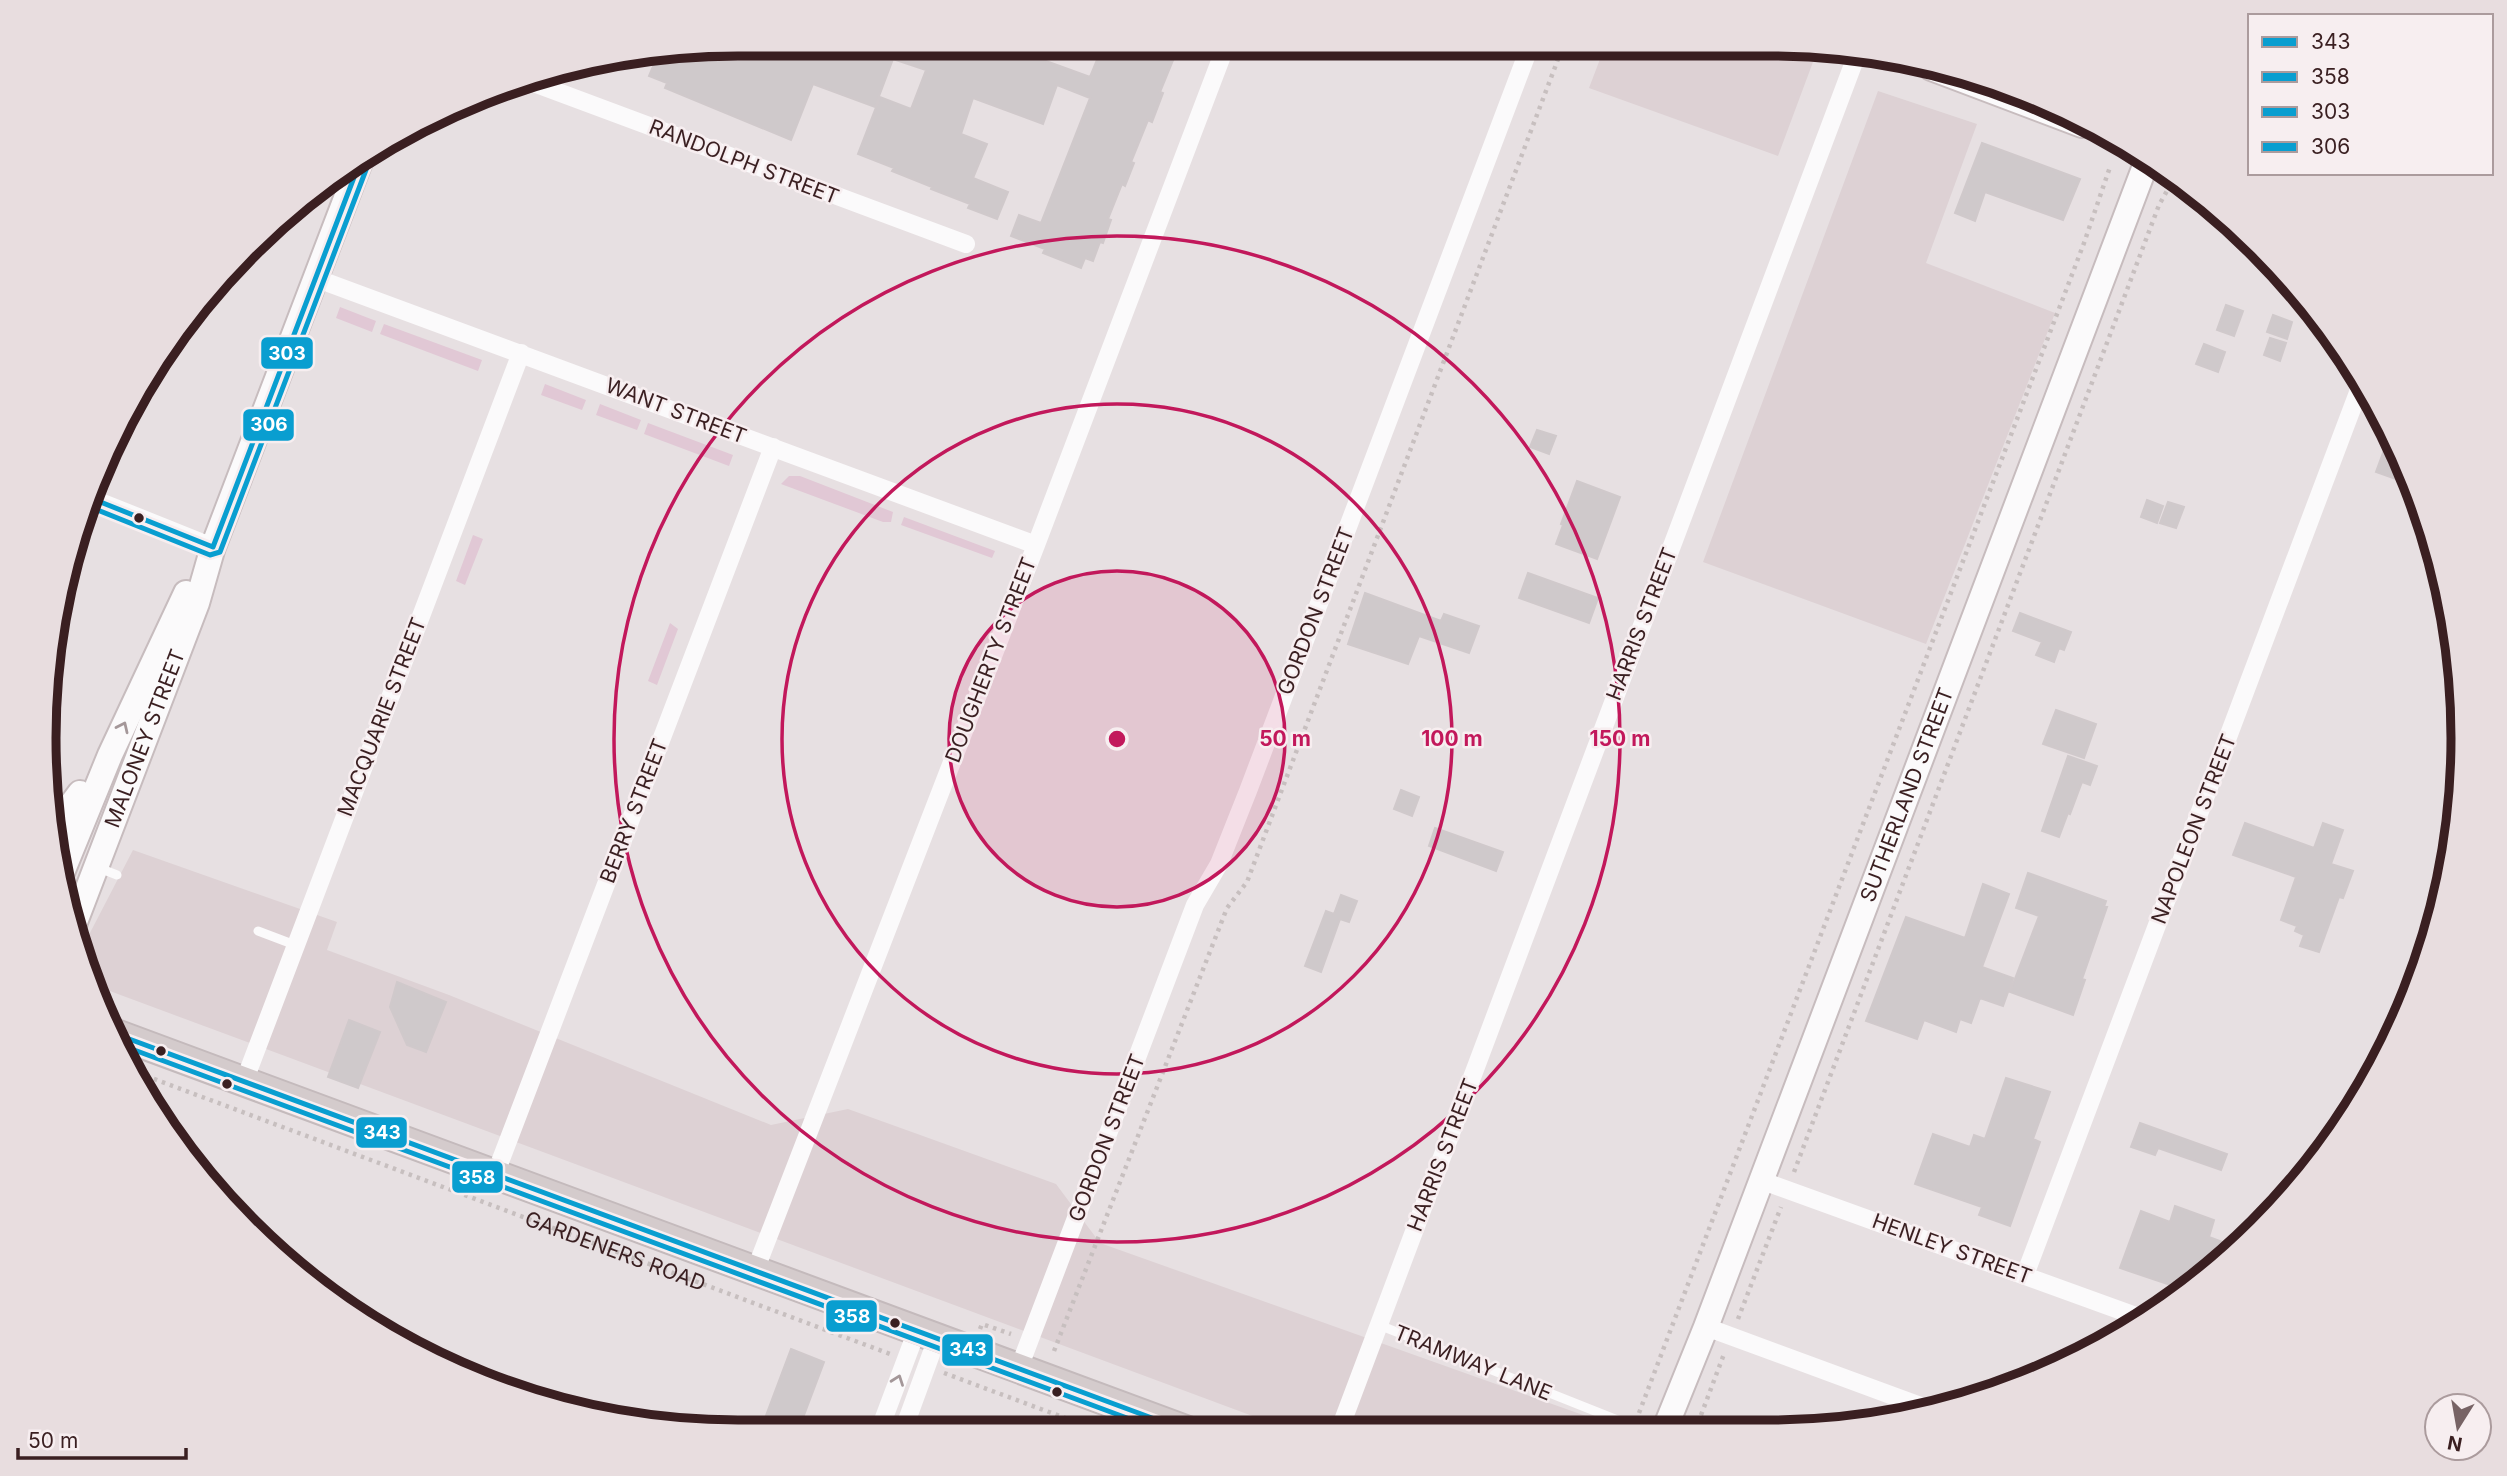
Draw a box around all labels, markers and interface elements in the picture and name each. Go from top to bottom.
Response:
legend [2248,14,2493,175]
text: 343 [2311,29,2351,54]
text: 358 [2311,64,2350,89]
text: 303 [2311,99,2350,124]
street label: RANDOLPH STREET [646,114,843,209]
text: 306 [2311,134,2350,159]
line badge: 303 [260,336,314,370]
text: 303 [268,342,306,365]
street label: WANT STREET [602,372,750,449]
line badge: 306 [242,408,295,442]
text: 306 [250,413,288,436]
unlabelled marker [132,511,146,525]
street label: GORDON STREET [1272,523,1359,698]
street label: HARRIS STREET [1601,544,1682,704]
street label: DOUGHERTY STREET [940,554,1041,766]
street label: MACQUARIE STREET [332,614,431,820]
street label: MALONEY STREET [99,646,190,831]
street label: SUTHERLAND STREET [1855,684,1959,905]
one-way arrow [115,722,129,734]
text: 50 m [1259,726,1311,751]
text: 100 m [1421,726,1483,751]
text: 150 m [1590,726,1650,751]
centre of rings [1105,727,1129,751]
street label: NAPOLEON STREET [2146,730,2241,927]
street label: BERRY STREET [595,735,673,886]
unlabelled marker [154,1044,168,1058]
street label: GORDON STREET [1063,1050,1150,1225]
street label: HARRIS STREET [1402,1075,1483,1235]
unlabelled marker [220,1077,234,1091]
line badge: 343 [355,1116,408,1149]
text: 343 [363,1121,401,1144]
line badge: 358 [451,1160,504,1194]
text: 358 [459,1166,495,1189]
street label: GARDENERS ROAD [522,1206,709,1296]
street label: HENLEY STREET [1869,1208,2035,1289]
line badge: 358 [825,1299,878,1333]
text: 358 [834,1305,870,1328]
unlabelled marker [888,1316,902,1330]
street label: TRAMWAY LANE [1391,1319,1556,1406]
line badge: 343 [941,1333,994,1367]
text: 343 [949,1338,987,1361]
one-way arrow [889,1375,903,1387]
unlabelled marker [1050,1385,1064,1399]
north arrow [2423,1392,2493,1462]
scale bar [18,1416,186,1460]
text: 50 m [28,1428,78,1453]
text: N [2446,1431,2464,1456]

